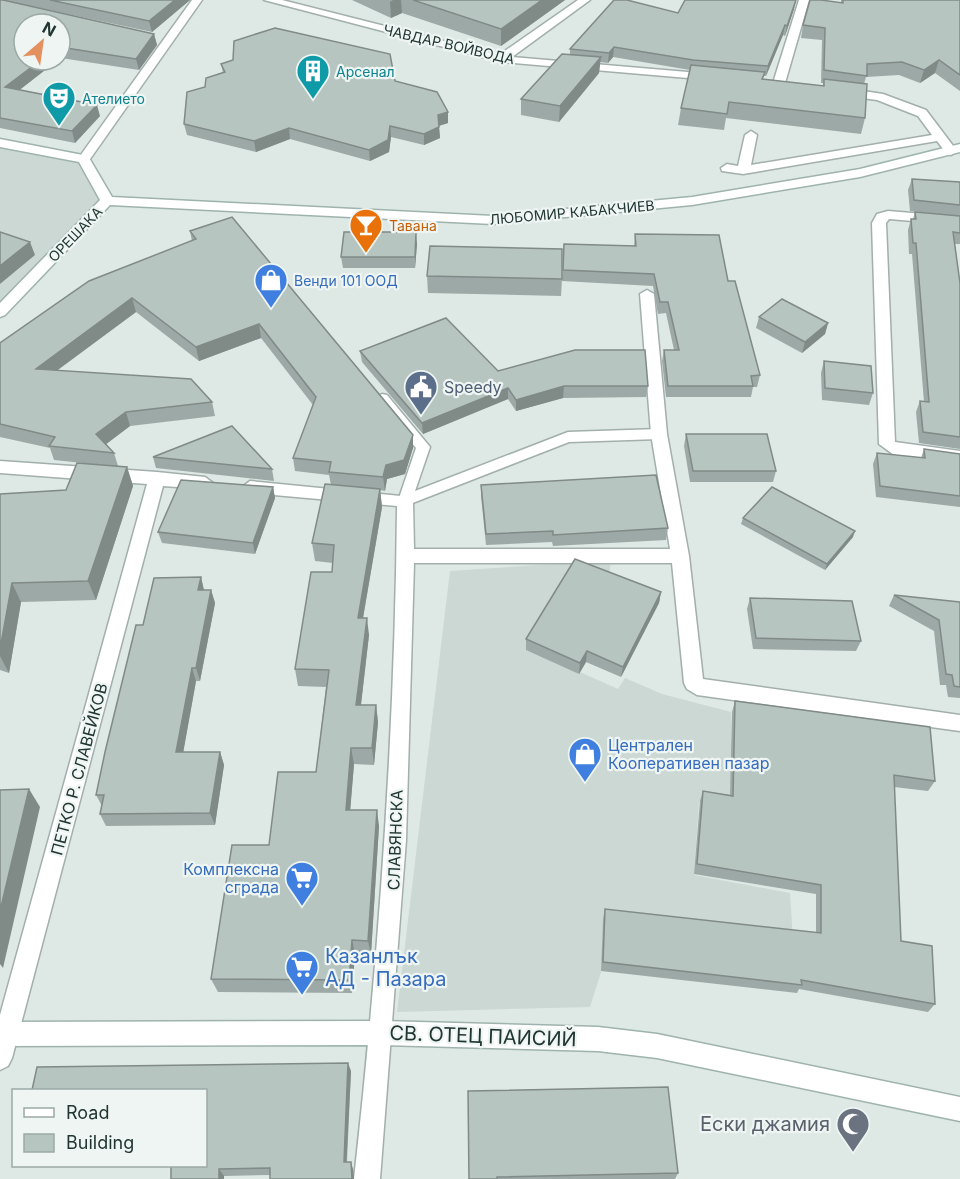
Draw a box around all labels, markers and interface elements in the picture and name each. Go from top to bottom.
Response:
north arrow [12,12,72,72]
text: N [39,17,59,41]
street label: ЧАВДАР ВОЙВОДА [382,20,517,67]
building icon: Арсенал [295,53,331,100]
place label: Арсенал [336,63,395,80]
theatre icon: Ателието [41,80,77,127]
place label: Ателието [82,90,145,107]
street label: ЛЮБОМИР КАБАКЧИЕВ [489,196,655,228]
street label: ОРЕШАКА [45,203,106,265]
bar icon: Тавана [348,207,384,254]
place label: Тавана [389,217,437,234]
shop icon: Венди 101 ООД [253,262,289,309]
place label: Венди 101 ООД [294,272,398,289]
public building icon: Speedy [403,369,439,416]
place label: Speedy [444,377,502,397]
street label: ПЕТКО Р. СЛАВЕЙКОВ [46,681,112,857]
place label: Централен Кооперативен пазар [608,735,770,773]
shop icon: Централен Кооперативен пазар [567,736,603,783]
street label: СЛАВЯНСКА [383,789,407,891]
place label: Комплексна сграда [183,859,279,897]
supermarket icon: Комплексна сграда [284,860,320,907]
place label: Казанлък АД - Пазара [325,944,447,991]
supermarket icon: Казанлък АД - Пазара [284,949,320,996]
street label: СВ. ОТЕЦ ПАИСИЙ [389,1020,577,1051]
legend [12,1089,207,1167]
text: Road [66,1102,109,1123]
mosque icon: Ески джамия [835,1106,871,1153]
place label: Ески джамия [700,1112,830,1136]
text: Building [66,1132,134,1153]

